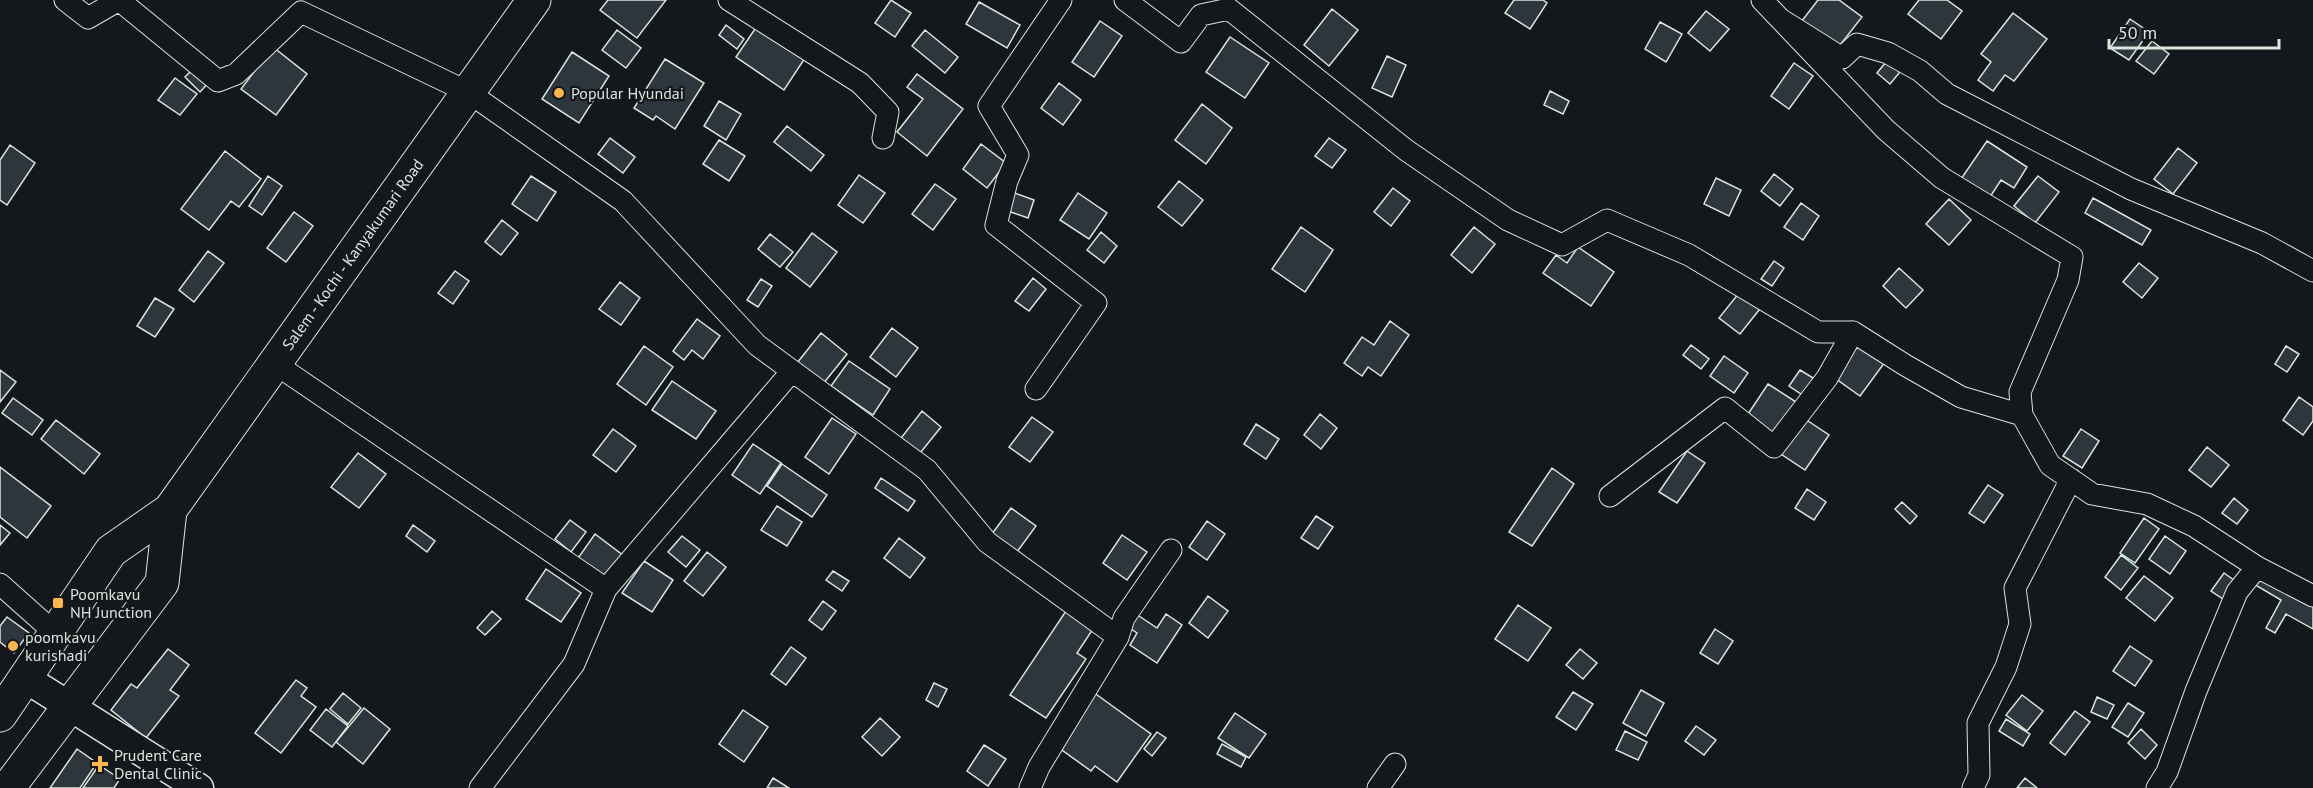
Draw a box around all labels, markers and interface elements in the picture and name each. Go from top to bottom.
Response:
scale bar [2109,12,2278,50]
text: 50 m [2118,21,2157,44]
place label: Popular Hyundai [571,83,684,103]
marker: Popular Hyundai [552,86,566,100]
street label: Salem - Kochi - Kanyakumari Road [277,155,427,354]
place label: Poomkavu NH Junction [70,584,152,622]
marker: Poomkavu NH Junction [51,596,65,610]
place label: poomkavu kurishadi [25,627,96,665]
marker: poomkavu kurishadi [6,639,20,653]
place label: Prudent Care Dental Clinic [114,745,202,783]
marker: Prudent Care Dental Clinic [91,755,109,773]

